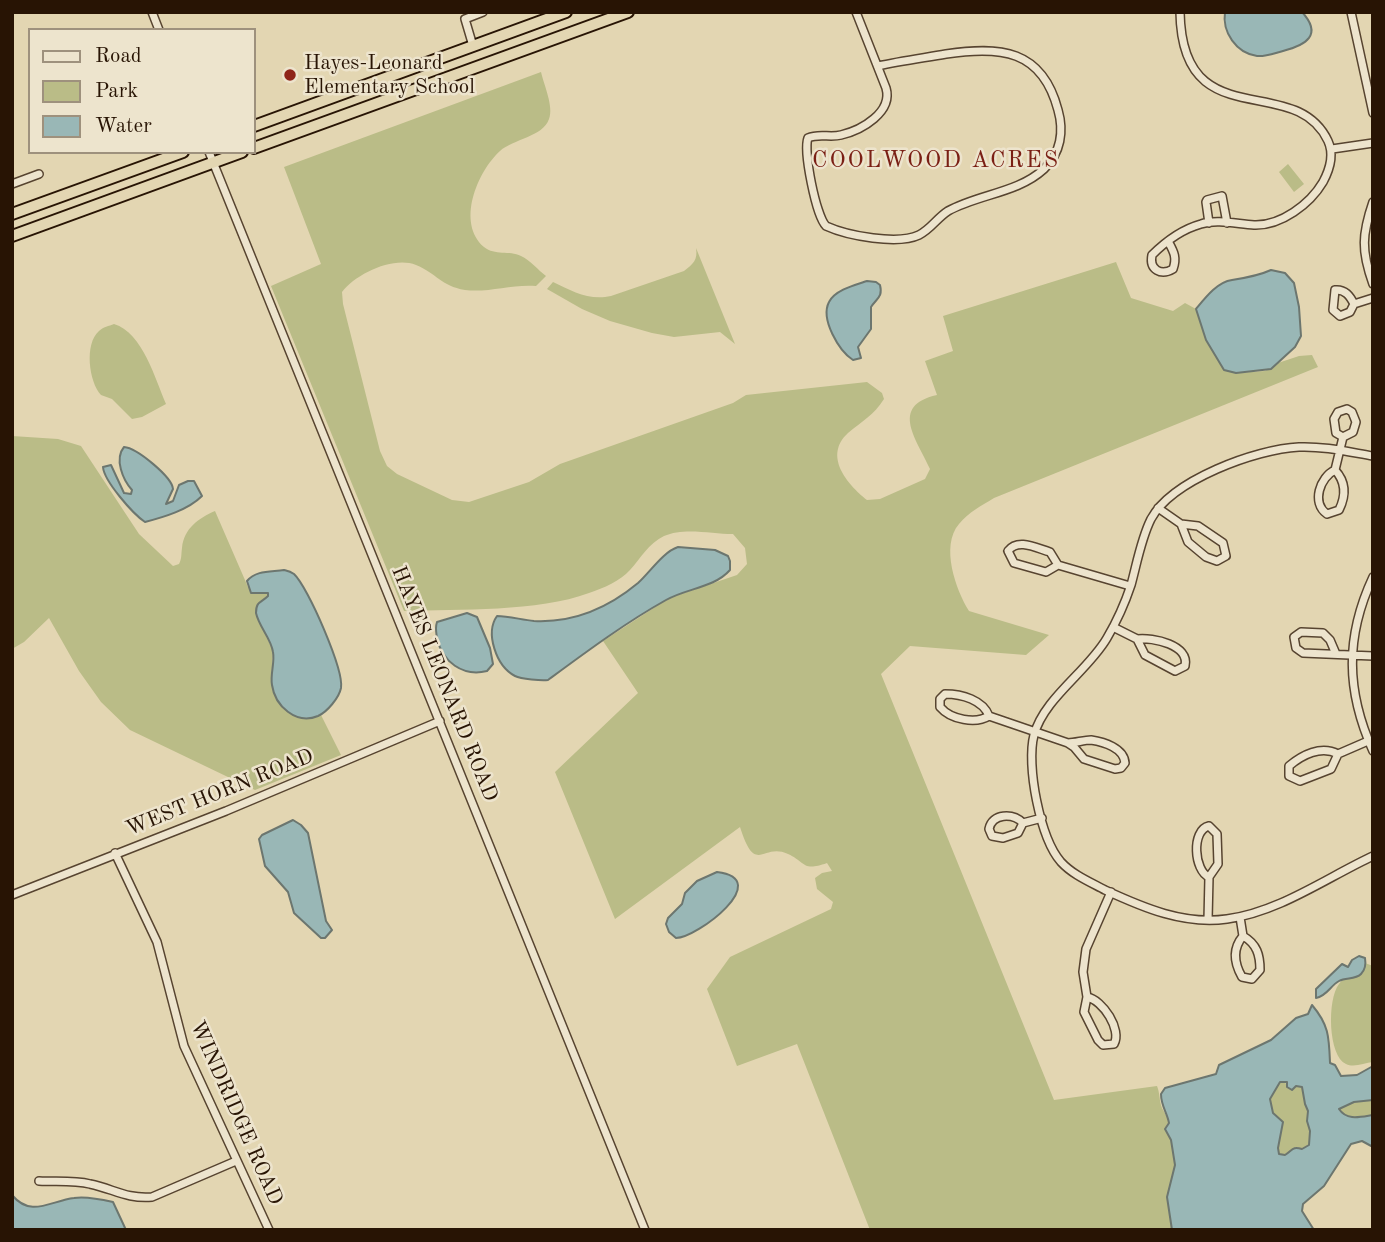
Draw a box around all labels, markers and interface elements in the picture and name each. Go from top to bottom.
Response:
legend [28,28,256,154]
text: Road [95,46,142,67]
place label: Hayes-Leonard Elementary School [304,50,475,100]
marker: Hayes-Leonard Elementary School [282,67,298,83]
text: Park [95,81,138,102]
text: Water [95,116,152,137]
district label: COOLWOOD ACRES [814,147,1058,175]
street label: HAYES LEONARD ROAD [385,563,503,805]
street label: WEST HORN ROAD [123,744,317,842]
street label: WINDRIDGE ROAD [184,1017,288,1209]

